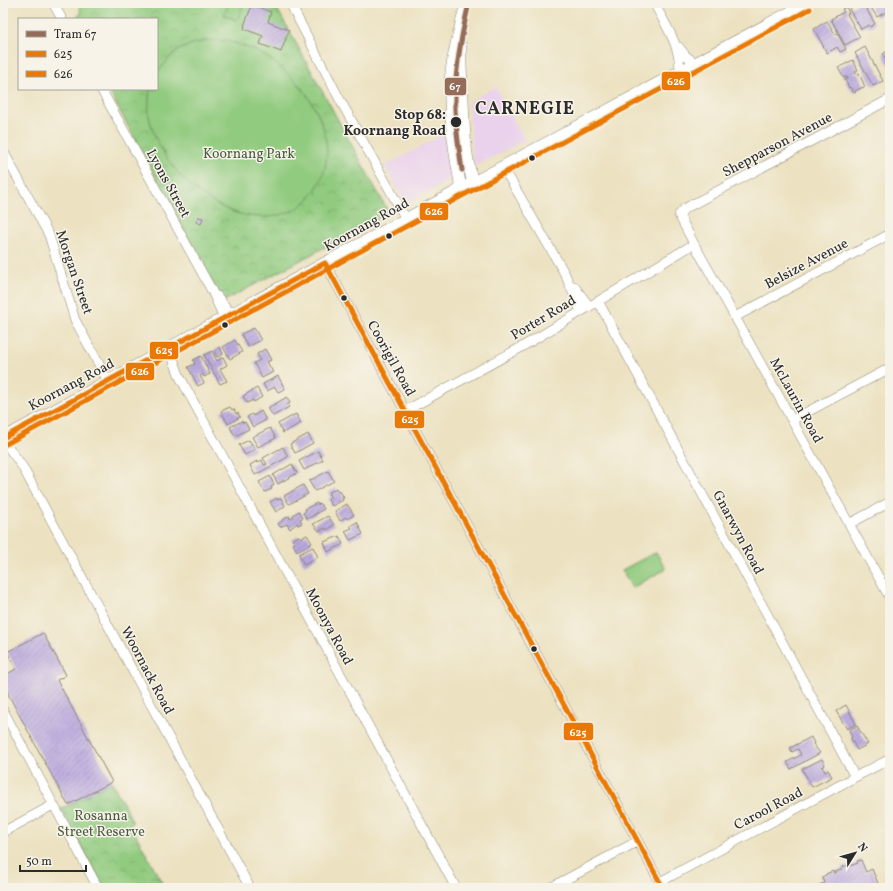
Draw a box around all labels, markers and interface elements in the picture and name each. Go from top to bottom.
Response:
legend [18,18,158,90]
text: Tram 67 [54,27,97,43]
text: 625 [54,47,73,63]
text: 626 [54,67,73,83]
line badge: 626 [661,71,691,91]
text: 626 [667,75,685,90]
line badge: 67 [444,77,467,96]
text: 67 [449,80,461,95]
district label: CARNEGIE [475,97,575,122]
place label: Stop 68: Koornang Road [343,106,446,141]
street label: Shepparson Avenue [719,108,836,182]
marker: Stop 68: Koornang Road [449,115,463,129]
park label: Koornang Park [203,145,295,164]
street label: Lyons Street [141,146,194,221]
unlabelled marker [527,153,537,163]
street label: Koornang Road [321,194,413,257]
line badge: 626 [419,202,449,221]
text: 626 [425,205,443,220]
street label: Morgan Street [50,228,97,317]
unlabelled marker [384,231,394,241]
street label: Belsize Avenue [762,234,852,294]
street label: Porter Road [508,291,580,345]
unlabelled marker [339,293,349,303]
street label: Coorigil Road [362,317,419,400]
unlabelled marker [220,320,230,330]
line badge: 625 [149,341,179,360]
text: 625 [155,344,173,359]
street label: Koornang Road [25,355,118,416]
street label: McLaurin Road [764,355,827,447]
line badge: 626 [125,362,155,381]
text: 626 [131,365,149,380]
line badge: 625 [394,410,425,429]
text: 625 [401,413,419,428]
street label: Gnarwyn Road [708,487,768,578]
street label: Moonya Road [300,585,357,669]
street label: Woornack Road [116,623,178,718]
unlabelled marker [529,644,539,654]
line badge: 625 [563,722,594,741]
text: 625 [569,726,587,741]
street label: Carool Road [731,783,807,835]
park label: Rosanna Street Reserve [57,807,145,842]
north arrow [835,833,875,873]
text: N [853,840,870,856]
scale bar [20,847,86,873]
text: 50 m [26,854,52,870]

